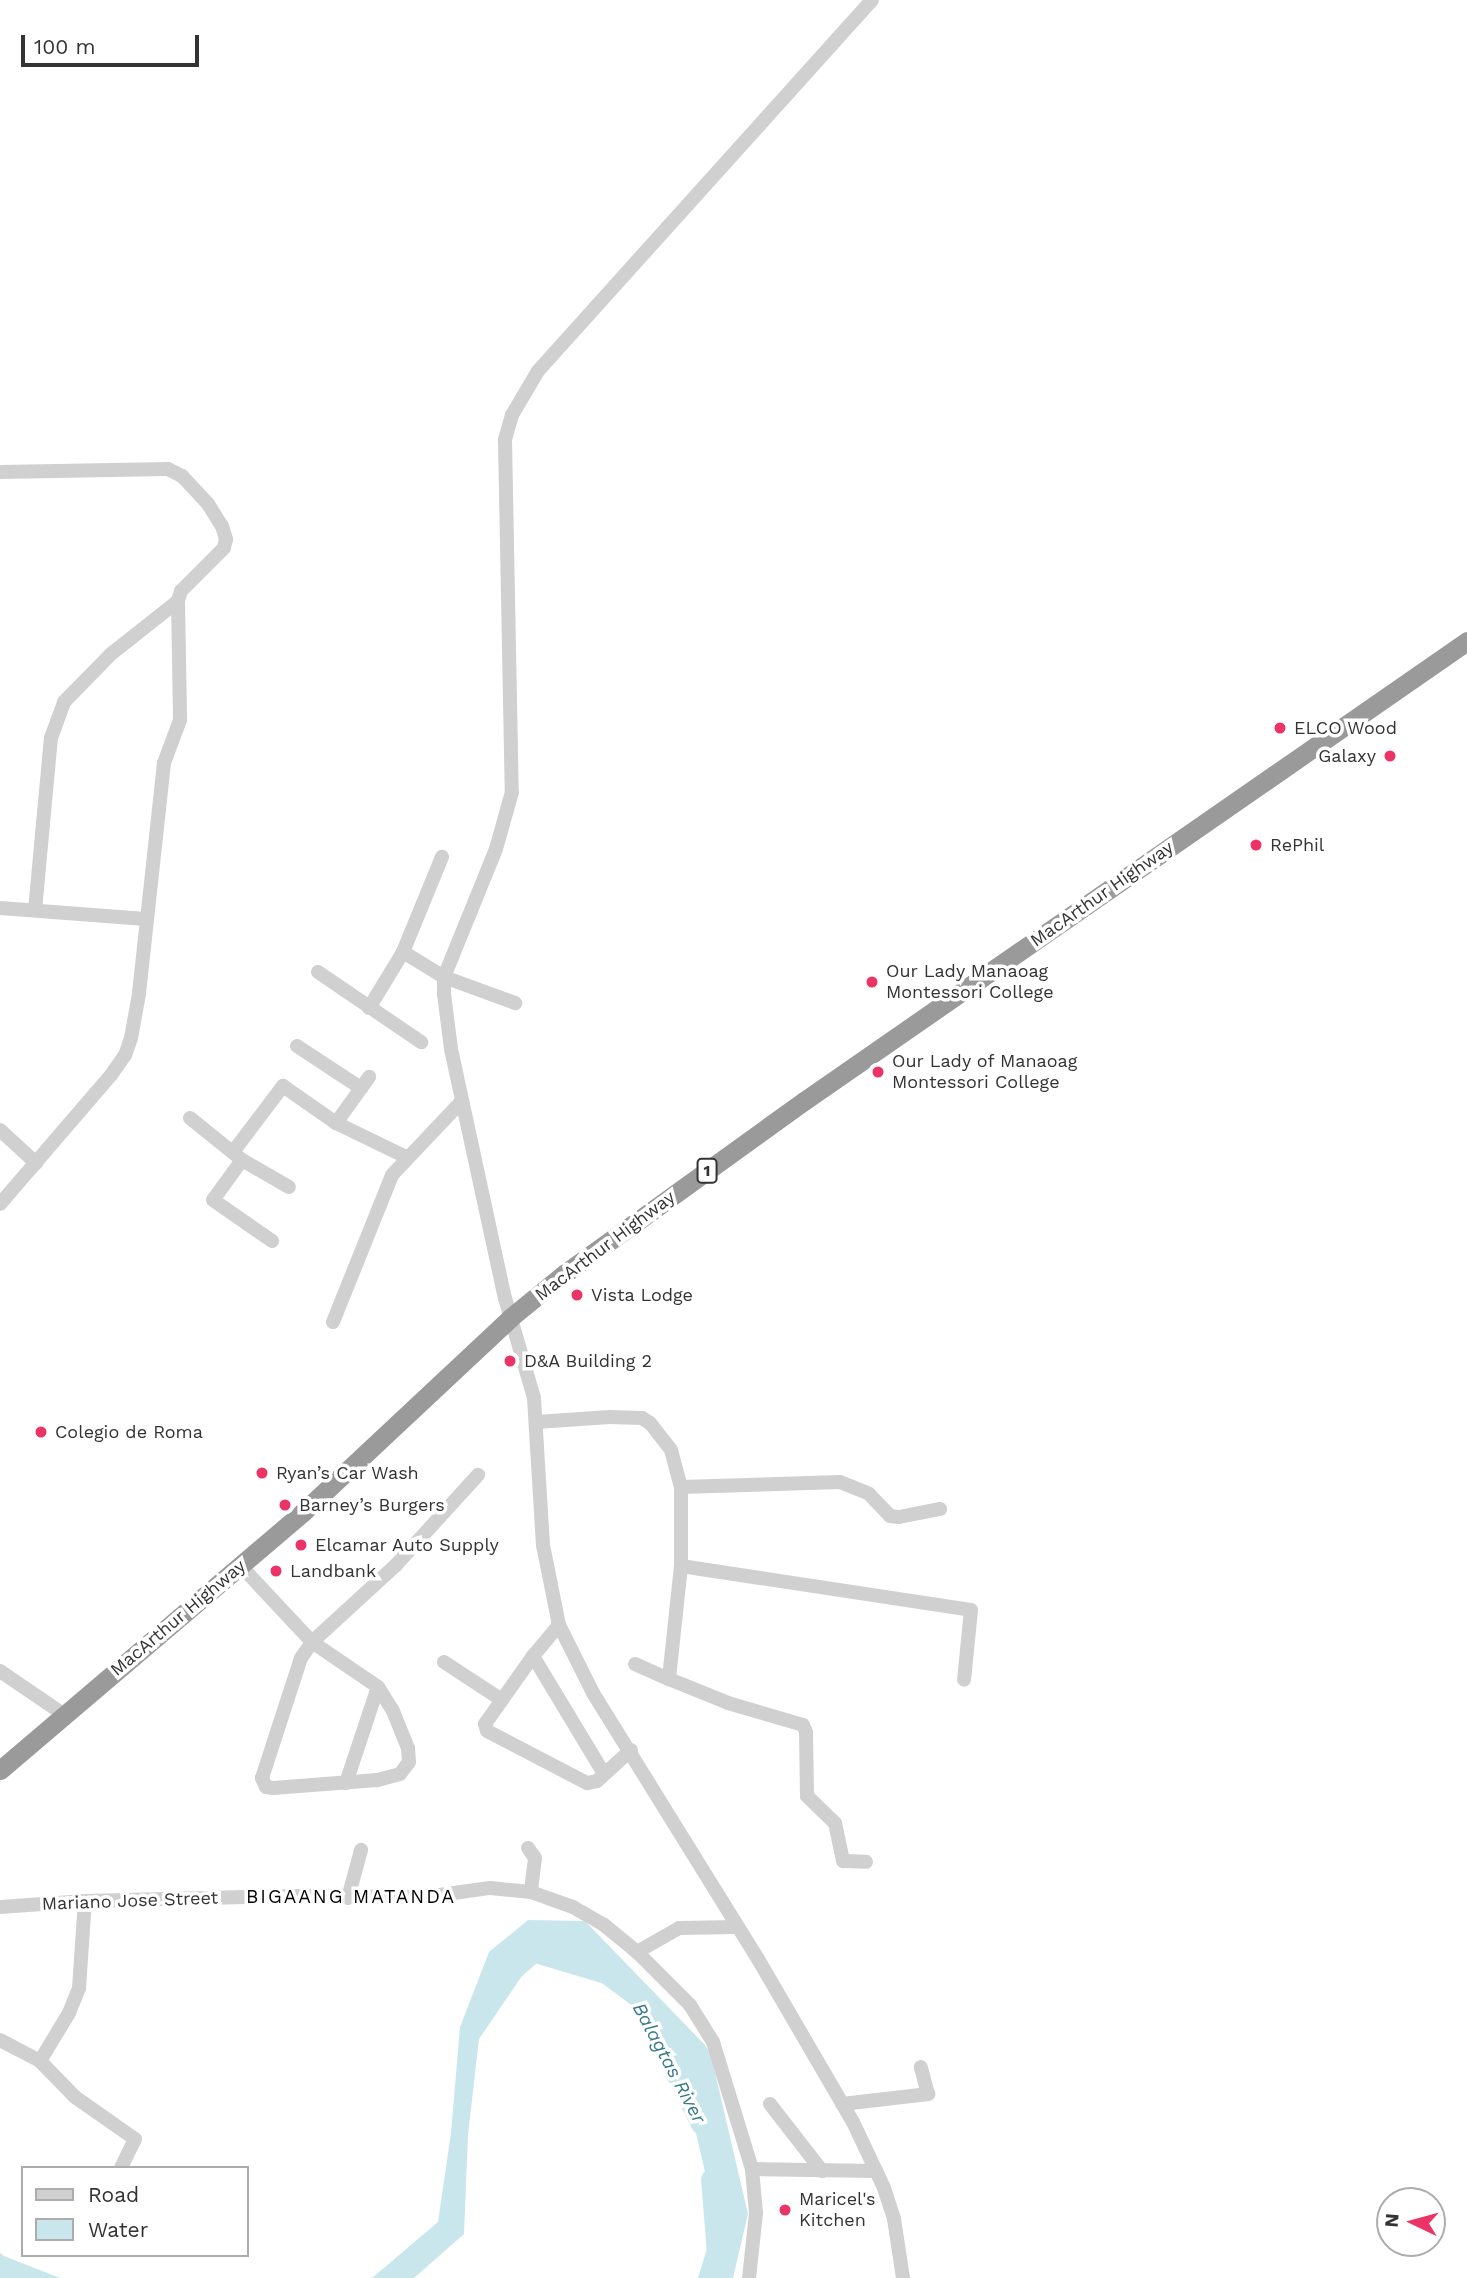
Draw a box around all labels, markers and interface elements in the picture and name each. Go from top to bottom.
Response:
scale bar [24,21,203,65]
text: 100 m [34,34,96,59]
place label: ELCO Wood [1294,717,1397,739]
marker: ELCO Wood [1272,720,1288,736]
place label: Galaxy [1318,745,1376,767]
marker: Galaxy [1382,748,1398,764]
place label: RePhil [1270,834,1324,856]
street label: MacArthur Highway [1026,836,1178,952]
marker: RePhil [1248,837,1264,853]
place label: Our Lady Manaoag Montessori College [886,961,1054,1004]
marker: Our Lady Manaoag Montessori College [864,974,880,990]
place label: Our Lady of Manaoag Montessori College [892,1051,1079,1094]
marker: Our Lady of Manaoag Montessori College [870,1064,886,1080]
road number: 1 [696,1158,718,1184]
street label: MacArthur Highway [531,1186,679,1306]
place label: Vista Lodge [591,1284,693,1306]
marker: Vista Lodge [569,1287,585,1303]
place label: D&A Building 2 [524,1350,653,1372]
marker: D&A Building 2 [502,1353,518,1369]
place label: Colegio de Roma [55,1421,203,1443]
marker: Colegio de Roma [33,1424,49,1440]
place label: Ryan’s Car Wash [276,1462,420,1484]
marker: Ryan’s Car Wash [254,1465,270,1481]
place label: Barney’s Burgers [299,1494,445,1516]
marker: Barney’s Burgers [277,1497,293,1513]
place label: Elcamar Auto Supply [315,1534,500,1556]
marker: Elcamar Auto Supply [293,1537,309,1553]
street label: MacArthur Highway [106,1555,250,1681]
place label: Landbank [290,1560,376,1582]
marker: Landbank [268,1563,284,1579]
district label: BIGAANG MATANDA [248,1886,454,1908]
street label: Mariano Jose Street [41,1887,219,1915]
water label: Balagtas River [628,1999,710,2127]
legend [21,2166,248,2257]
text: Road [88,2182,139,2207]
north arrow [1376,2187,1446,2257]
place label: Maricel's Kitchen [799,2189,876,2232]
marker: Maricel's Kitchen [777,2202,793,2218]
text: N [1380,2212,1404,2228]
text: Water [88,2217,148,2242]

